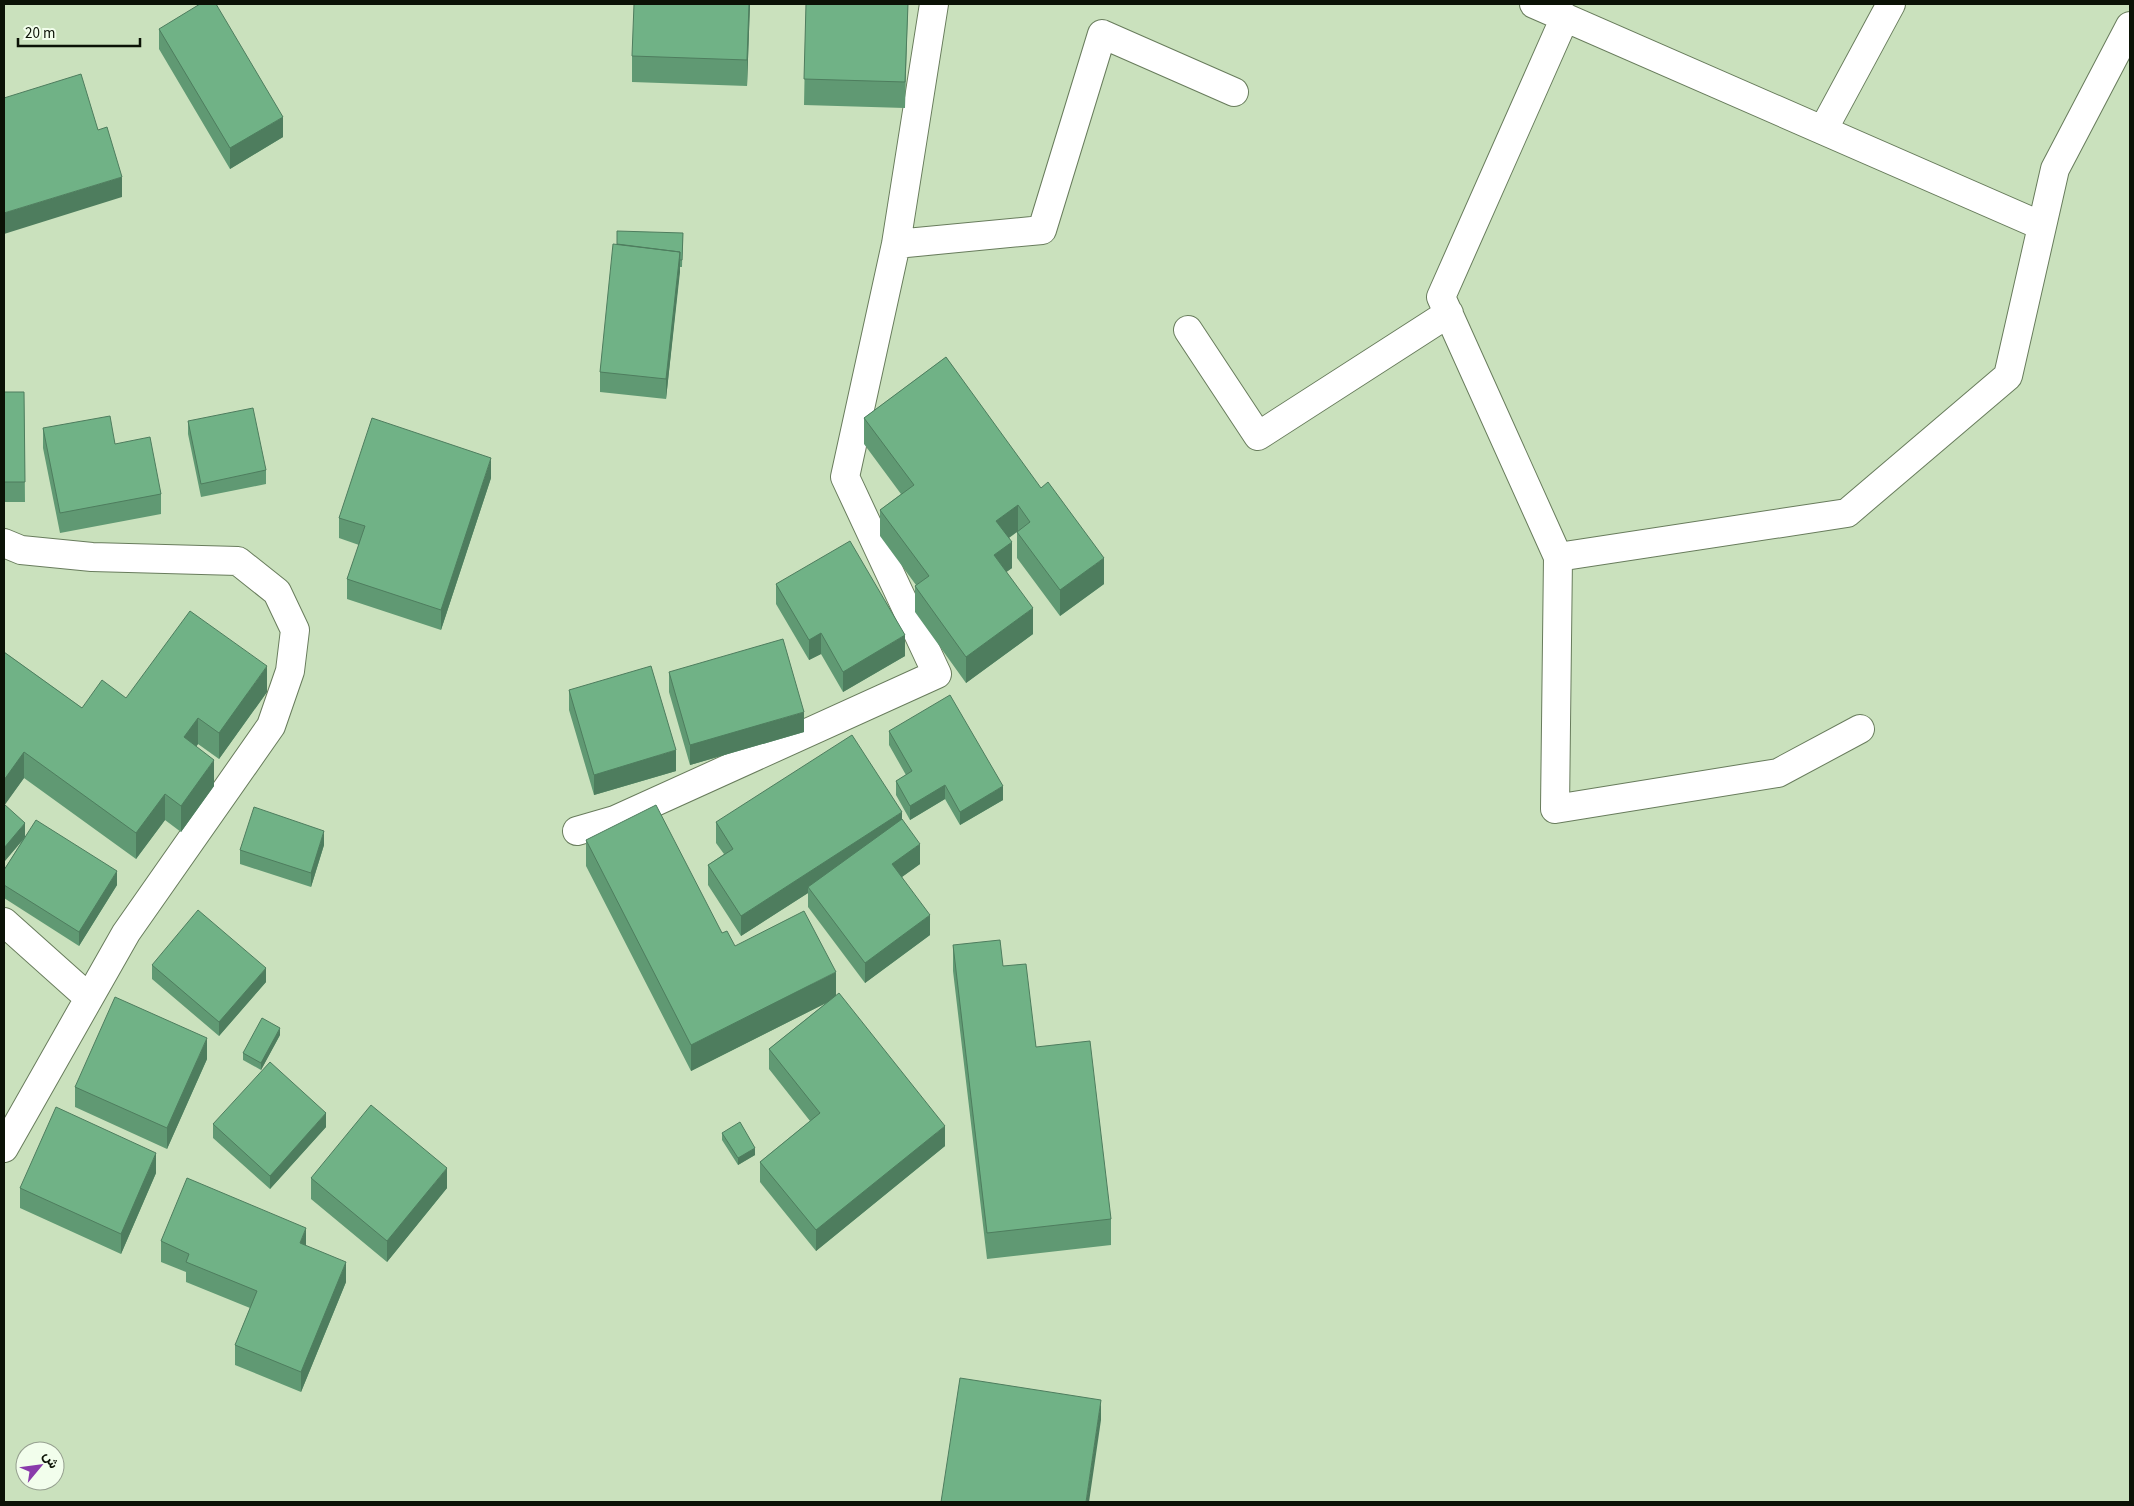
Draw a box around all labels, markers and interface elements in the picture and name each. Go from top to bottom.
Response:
scale bar [18,15,140,47]
text: 20 m [25,23,55,44]
north arrow [15,1441,65,1491]
text: ش [38,1448,63,1473]

